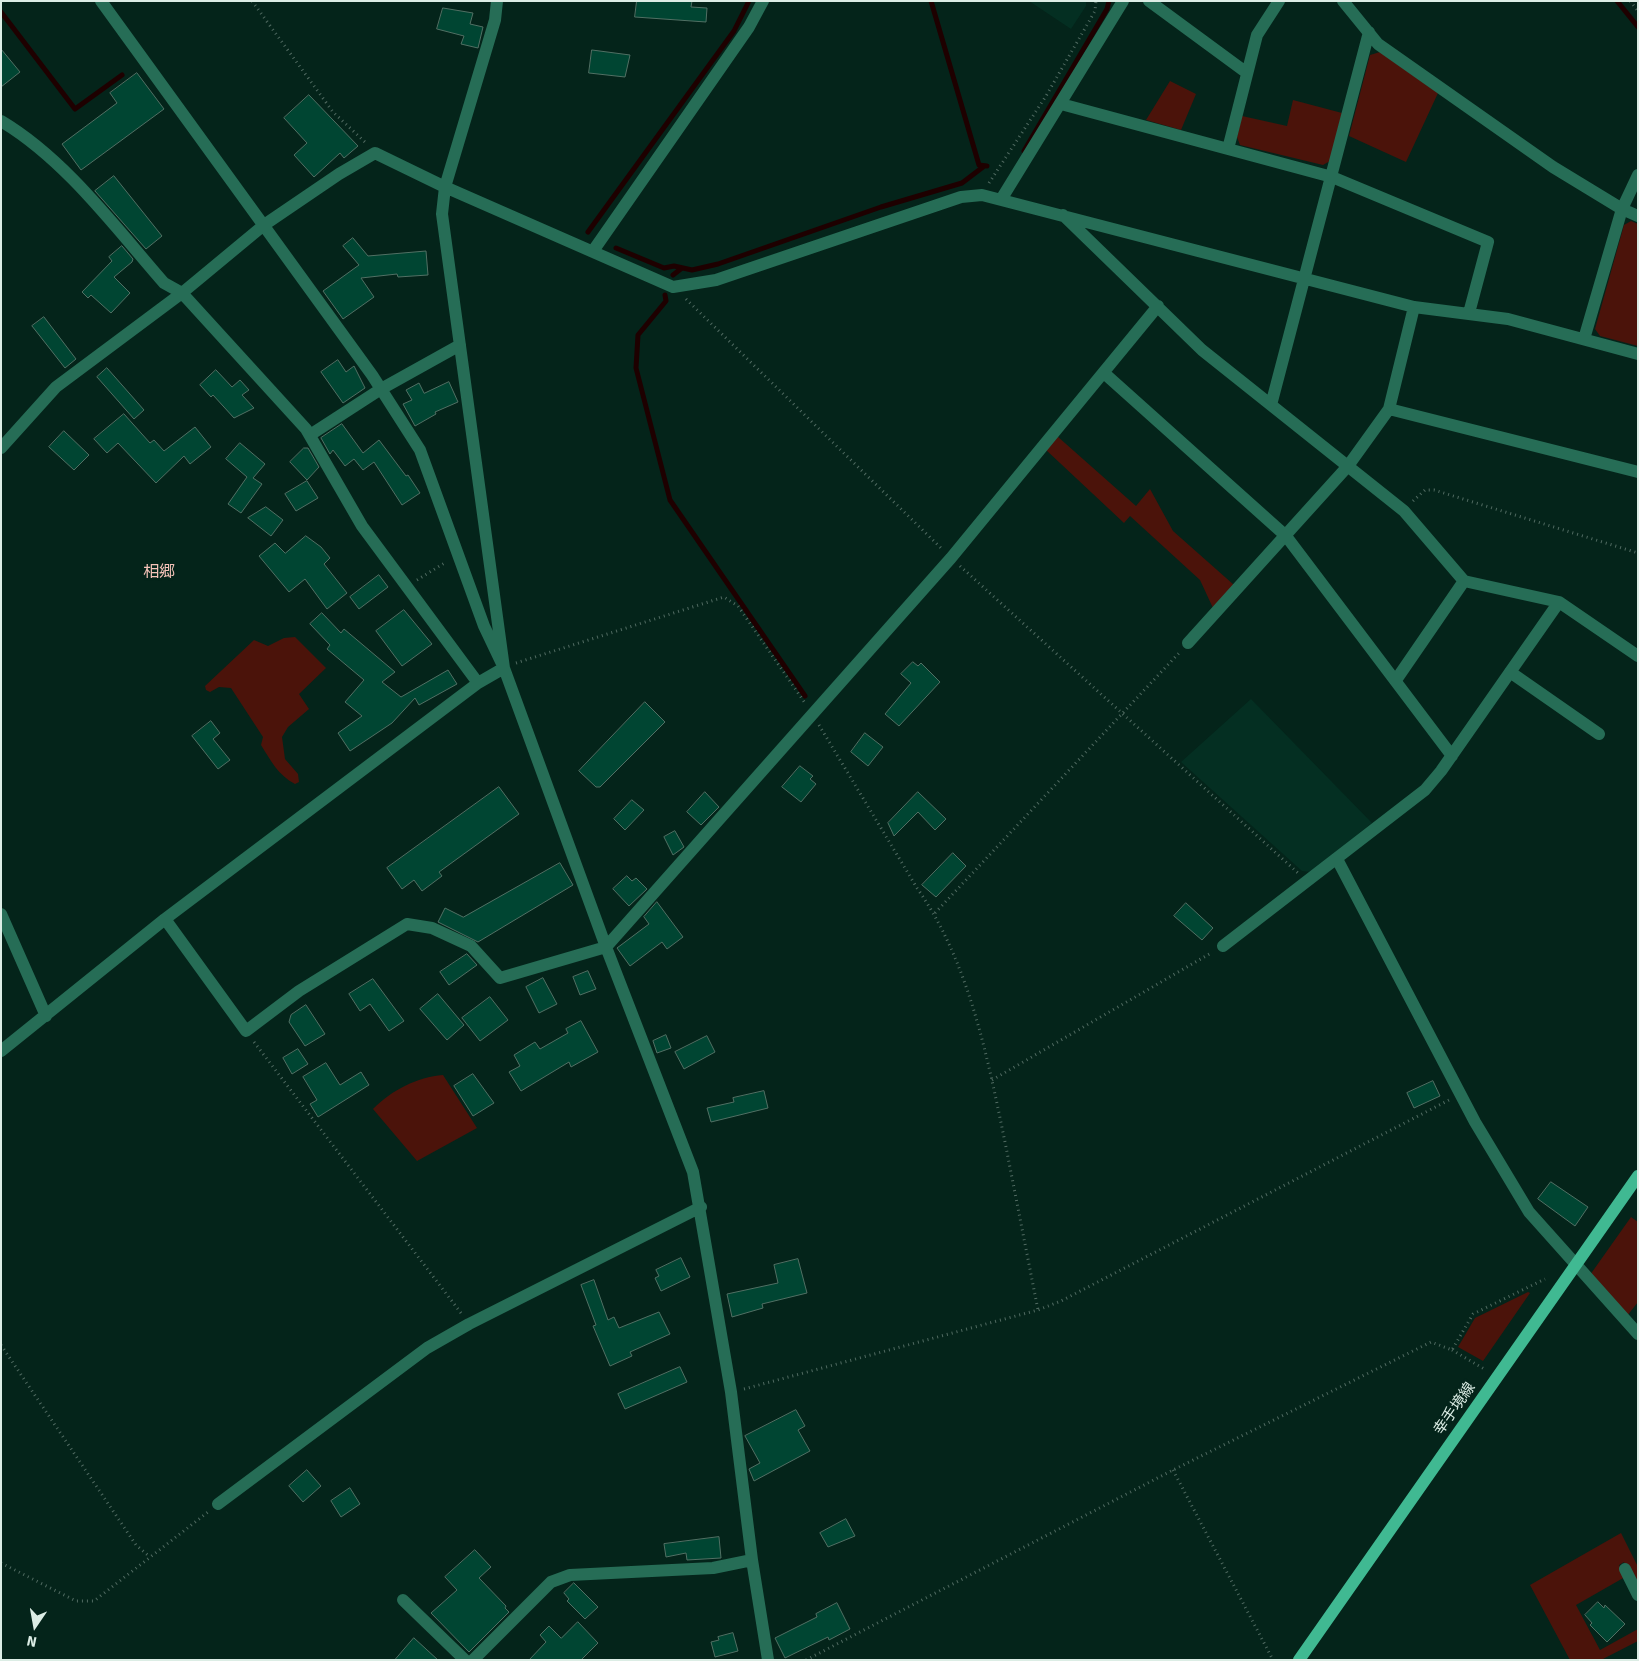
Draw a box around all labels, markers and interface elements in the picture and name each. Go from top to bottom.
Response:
district label: 相郷 [143,563,175,583]
street label: 幸手境線 [1430,1379,1480,1439]
north arrow [10,1601,60,1651]
text: N [25,1632,38,1650]

